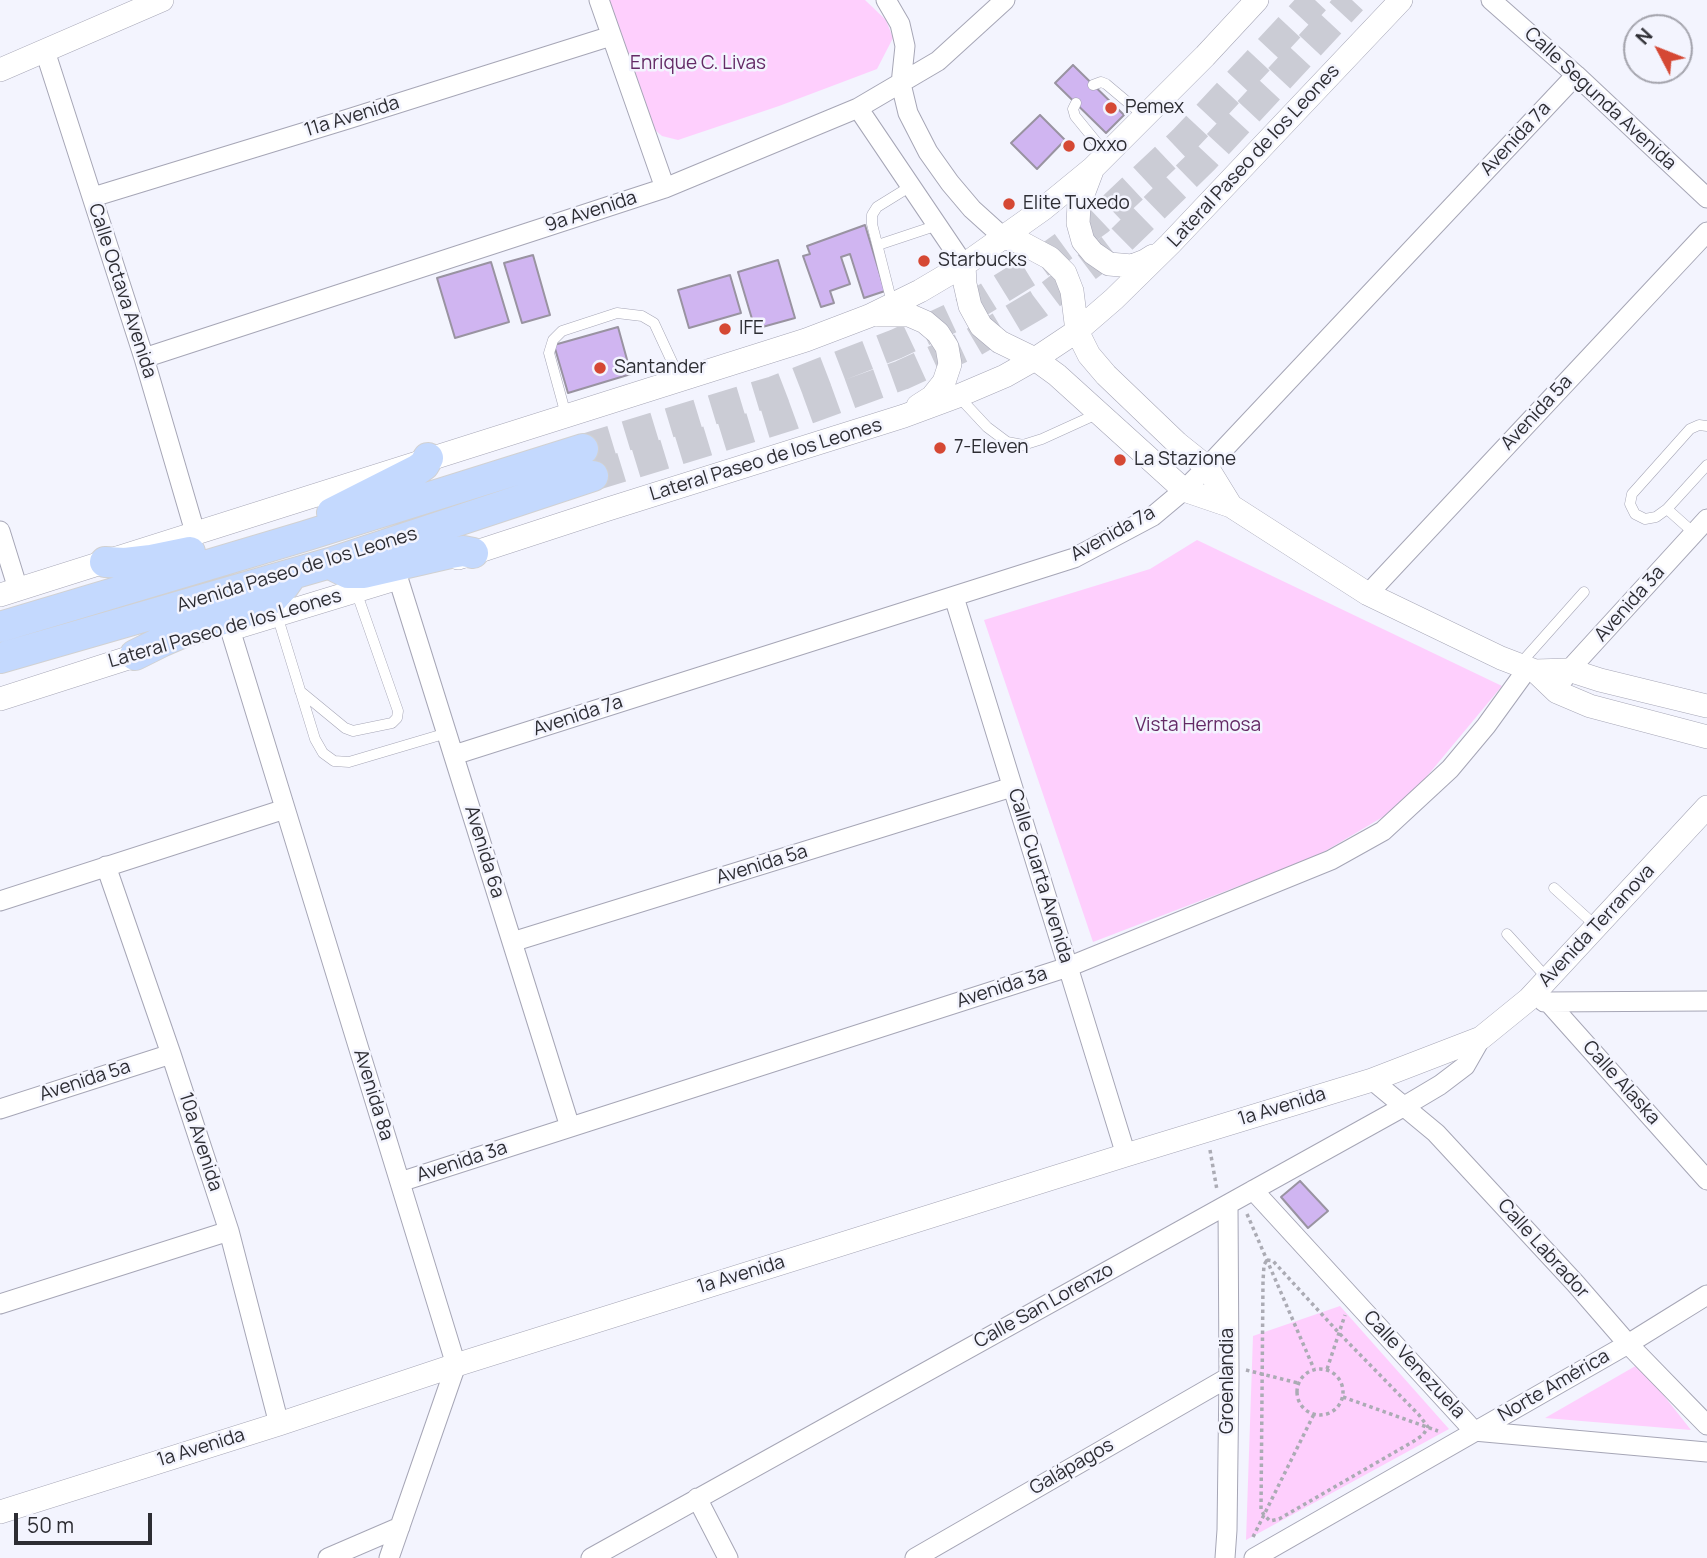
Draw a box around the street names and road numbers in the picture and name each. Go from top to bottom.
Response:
street label: Calle Segunda Avenida [1519,23,1681,175]
street label: Lateral Paseo de los Leones [1163,60,1345,252]
street label: 11a Avenida [302,92,402,142]
street label: Avenida 7a [1476,97,1556,181]
street label: 9a Avenida [542,186,640,238]
street label: Calle Octava Avenida [83,201,161,381]
street label: Avenida 5a [1497,371,1577,455]
street label: Lateral Paseo de los Leones [647,414,885,506]
street label: Avenida 7a [1067,502,1159,566]
street label: Avenida Paseo de los Leones [174,523,420,617]
street label: Avenida 3a [1590,562,1670,646]
street label: Lateral Paseo de los Leones [106,585,344,673]
street label: Avenida 7a [530,691,626,741]
street label: Calle Cuarta Avenida [1003,786,1077,966]
street label: Avenida 6a [459,803,509,901]
street label: Avenida 5a [714,840,810,890]
street label: Avenida Terranova [1534,860,1660,992]
street label: Avenida 3a [954,963,1050,1013]
street label: Calle Alaska [1577,1036,1665,1130]
street label: Avenida 8a [348,1047,398,1143]
street label: Avenida 5a [37,1056,133,1106]
street label: 1a Avenida [1235,1083,1329,1131]
street label: 10a Avenida [173,1090,227,1194]
street label: Avenida 3a [414,1137,510,1187]
street label: Calle Labrador [1492,1195,1594,1303]
street label: 1a Avenida [694,1251,788,1299]
street label: Calle San Lorenzo [970,1258,1118,1354]
street label: Calle Venezuela [1358,1306,1470,1424]
street label: Groenlandia [1217,1328,1239,1434]
street label: Norte América [1494,1345,1614,1427]
street label: 1a Avenida [154,1424,248,1472]
street label: Galápagos [1026,1434,1118,1500]

